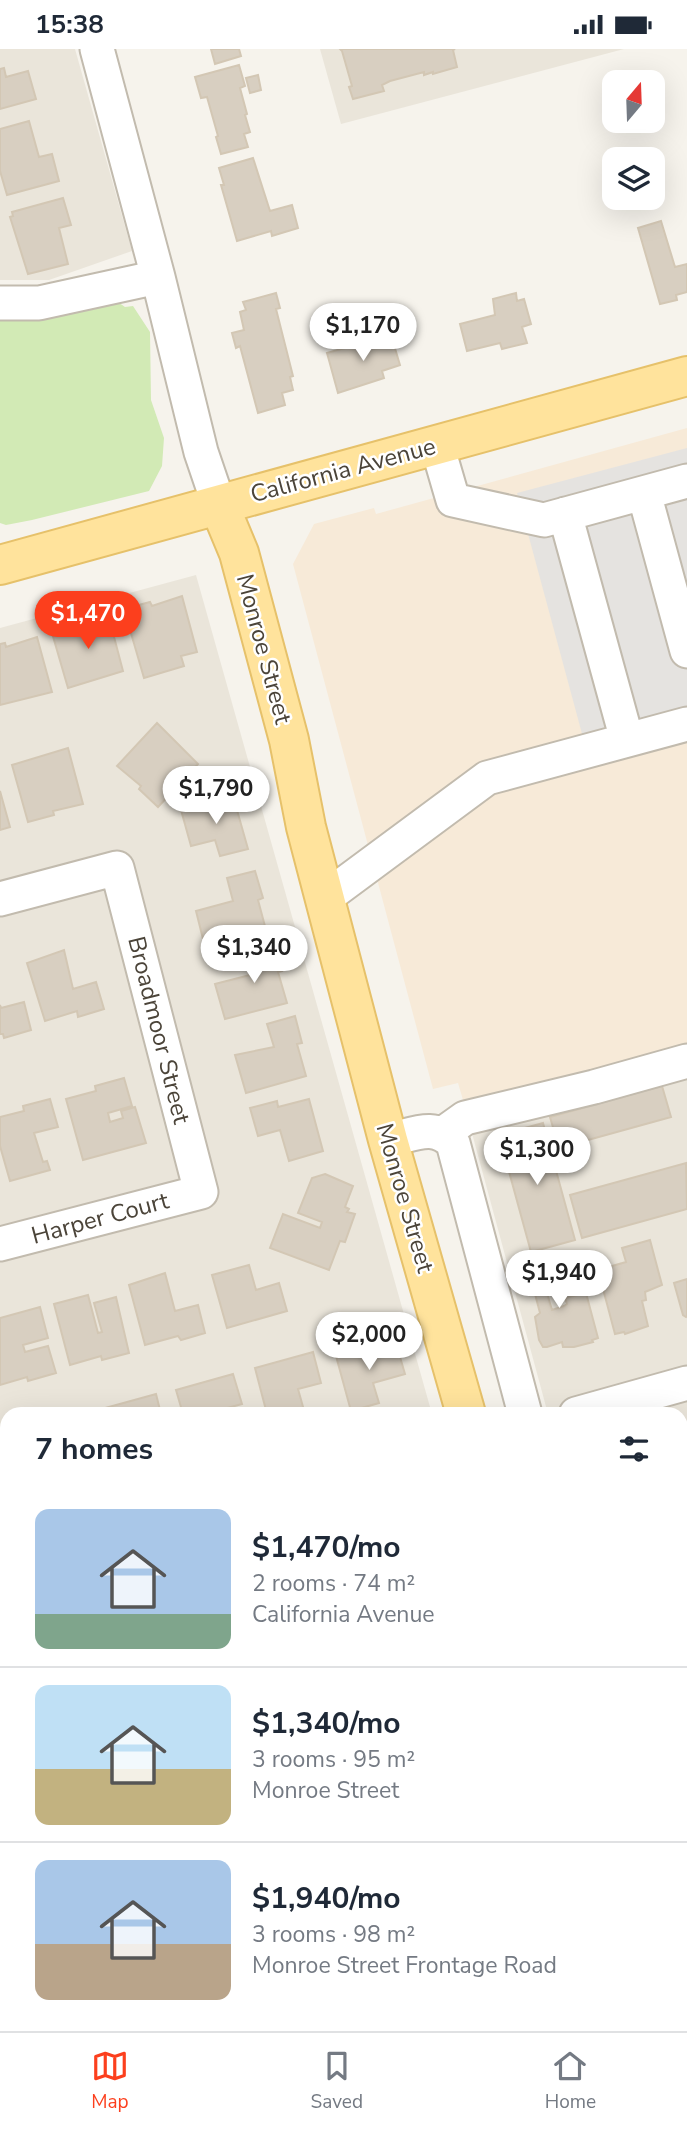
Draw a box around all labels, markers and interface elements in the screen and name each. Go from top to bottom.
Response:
text: 15:38 [35,7,104,42]
north arrow [602,70,665,133]
map controls [602,70,665,210]
button: layers [602,147,665,210]
pin: $1,170 [306,303,420,363]
text: $1,170 [326,310,400,341]
street label: California Avenue [247,430,439,510]
street label: Monroe Street [229,571,299,728]
pin: $1,470 [31,591,145,651]
text: $1,470 [51,598,125,629]
pin: $1,790 [159,767,273,826]
text: $1,790 [179,773,253,804]
pin: $1,340 [197,925,311,985]
text: $1,340 [217,932,291,963]
street label: Broadmoor Street [120,933,198,1128]
street label: Monroe Street [368,1120,442,1277]
pin: $1,300 [480,1127,594,1187]
text: $1,300 [500,1134,574,1165]
street label: Harper Court [28,1184,173,1252]
pin: $1,940 [502,1251,616,1310]
text: $1,940 [522,1257,596,1288]
pin: $2,000 [312,1313,426,1372]
text: $2,000 [332,1319,406,1350]
text: 7 homes [35,1429,153,1470]
icon: filters [615,1430,653,1468]
text: $1,470/mo [252,1527,401,1568]
icon: home [91,1537,175,1621]
text: 2 rooms · 74 m² [252,1568,415,1599]
text: California Avenue [252,1599,435,1630]
text: $1,340/mo [252,1703,401,1744]
icon: home [91,1713,175,1797]
text: 3 rooms · 95 m² [252,1744,415,1775]
text: Monroe Street [252,1775,399,1806]
text: $1,940/mo [252,1878,401,1919]
icon: home [91,1888,175,1972]
text: 3 rooms · 98 m² [252,1919,415,1950]
text: Monroe Street Frontage Road [252,1950,557,1981]
tab: Map [91,2047,129,2115]
tab: Saved [311,2047,363,2115]
tab: Home [545,2047,596,2115]

